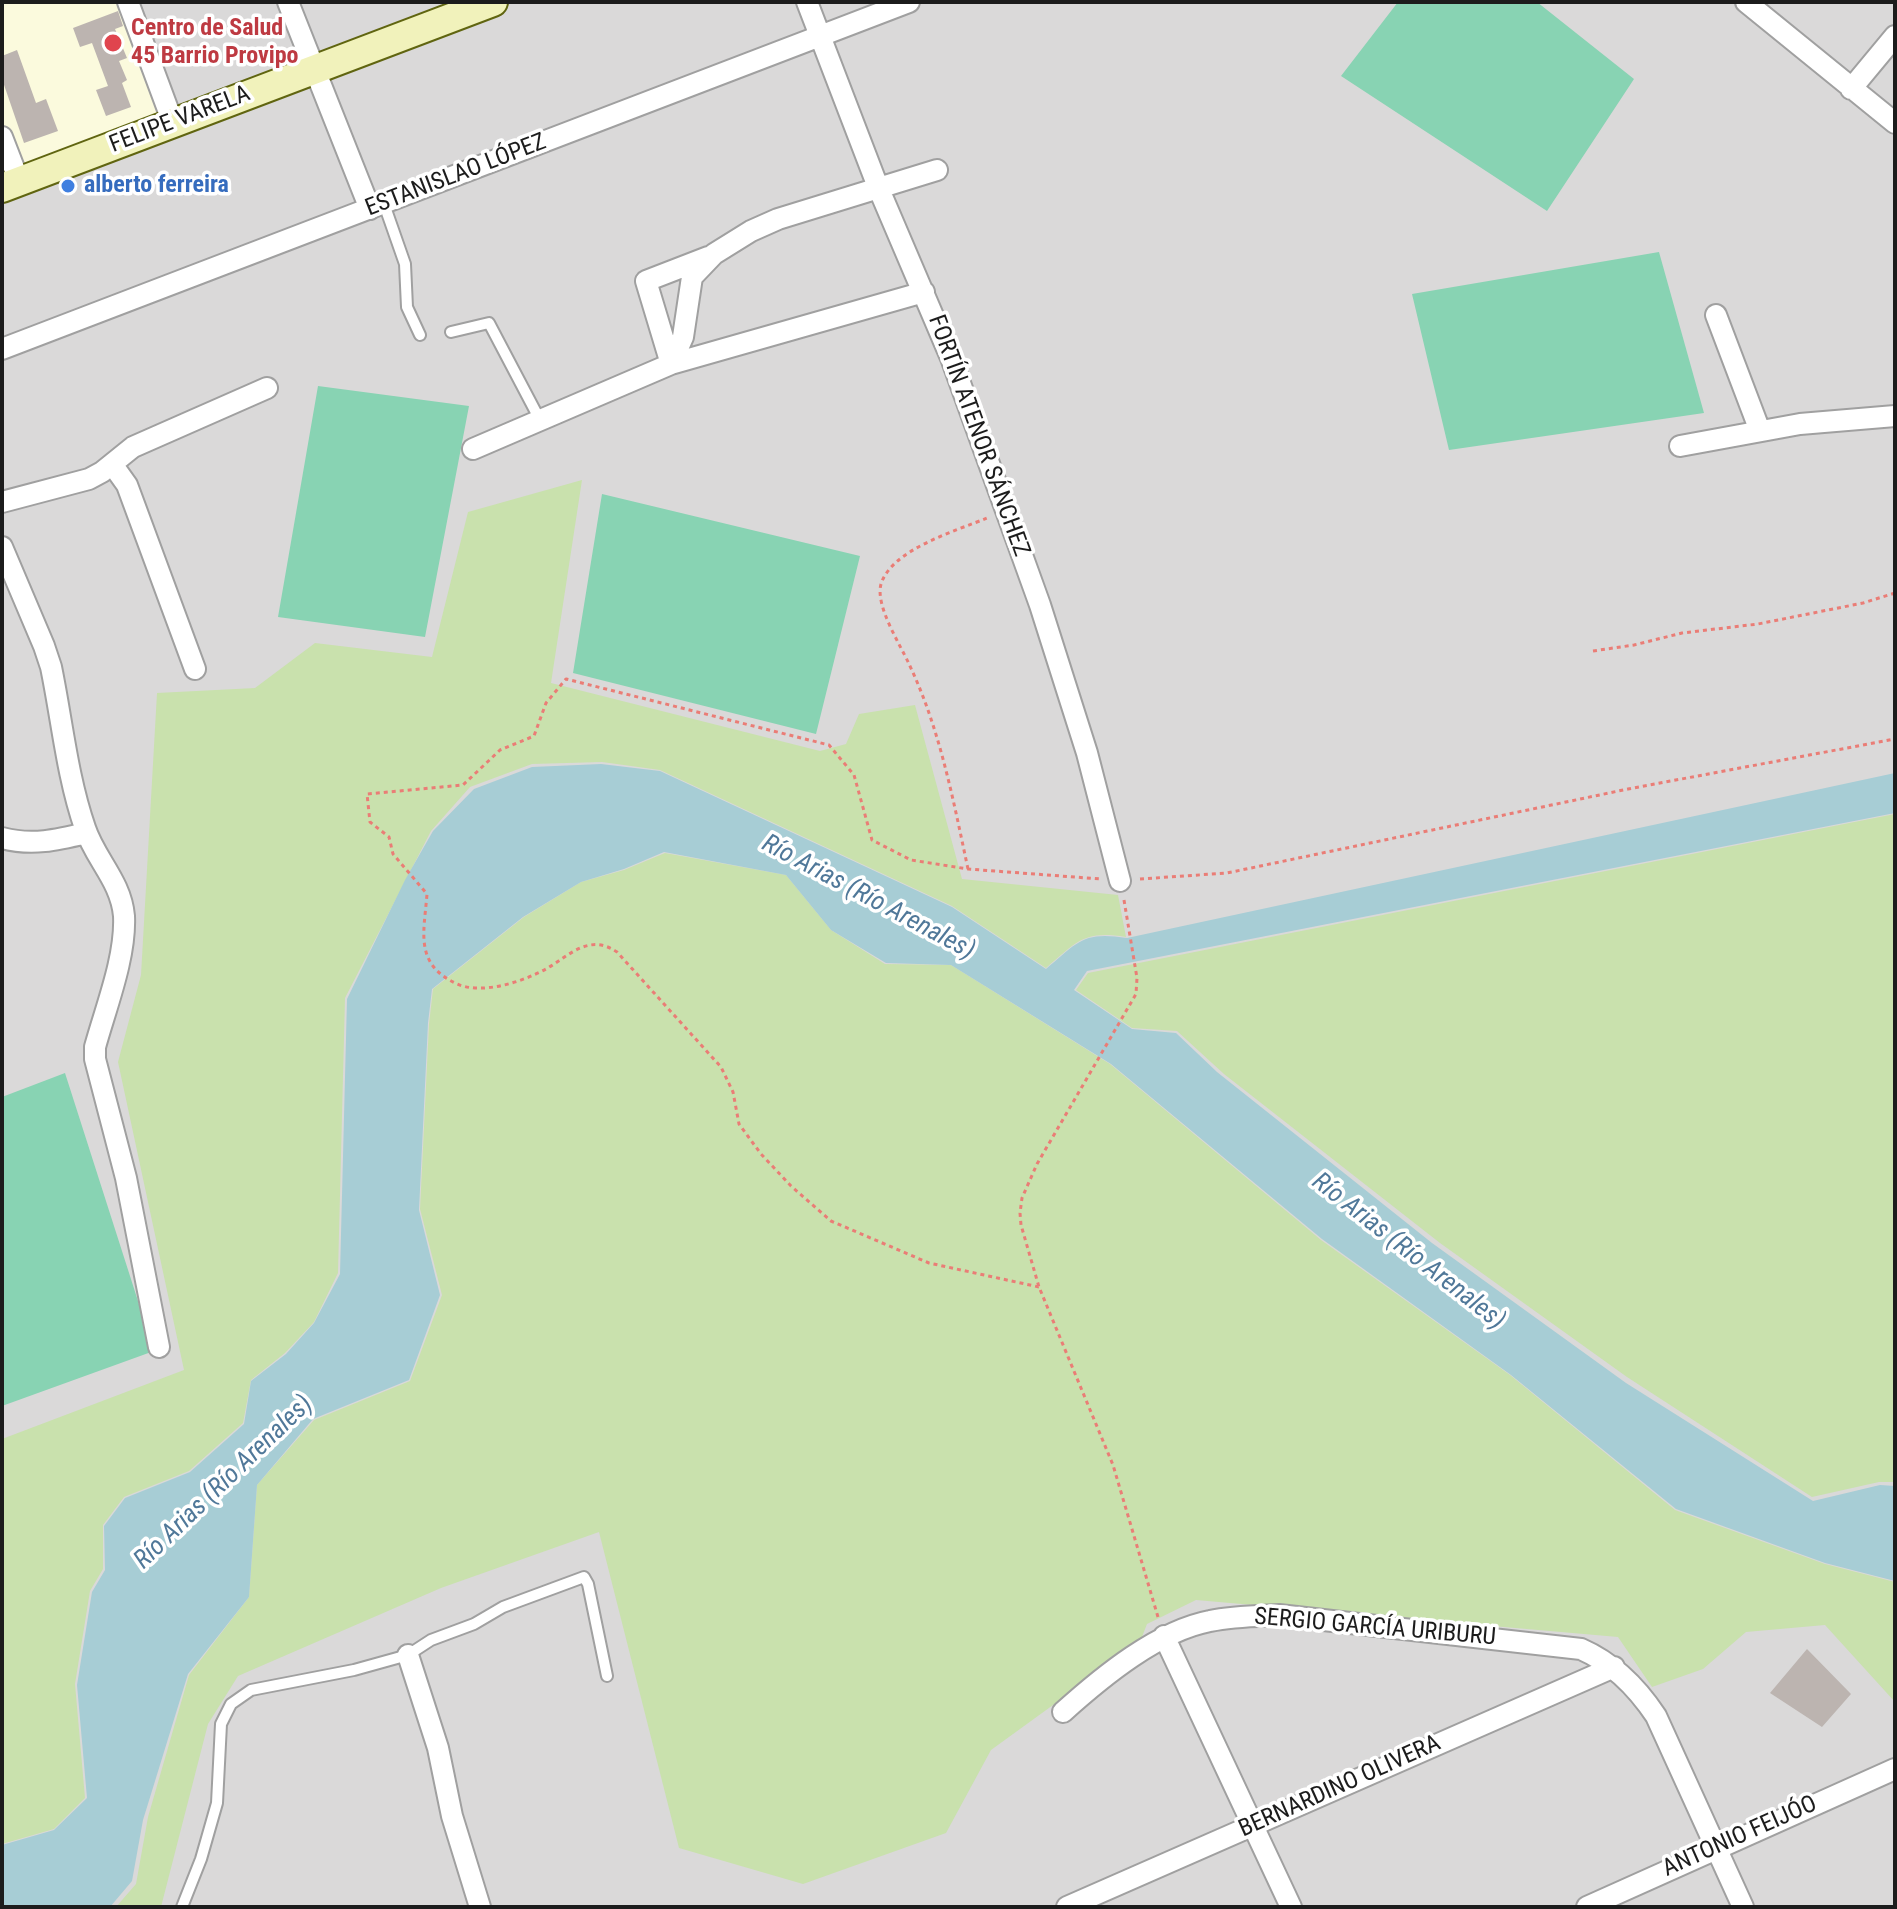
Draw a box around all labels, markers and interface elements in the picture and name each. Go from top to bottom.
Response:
place label: Centro de Salud 45 Barrio Provipo [131,15,299,71]
marker: Centro de Salud 45 Barrio Provipo [102,32,124,54]
street label: FELIPE VARELA [106,80,254,160]
street label: ESTANISLAO LÓPEZ [362,128,550,224]
place label: alberto ferreira [84,172,229,200]
marker: alberto ferreira [59,177,77,195]
street label: FORTÍN ATENOR SÁNCHEZ [921,311,1035,561]
water label: Río Arias (Río Arenales) [756,829,980,967]
water label: Río Arias (Río Arenales) [1305,1167,1511,1337]
water label: Río Arias (Río Arenales) [128,1390,320,1576]
street label: SERGIO GARCÍA URIBURU [1253,1603,1497,1653]
street label: BERNARDINO OLIVERA [1235,1730,1445,1844]
street label: ANTONIO FEIJÓO [1658,1790,1822,1884]

